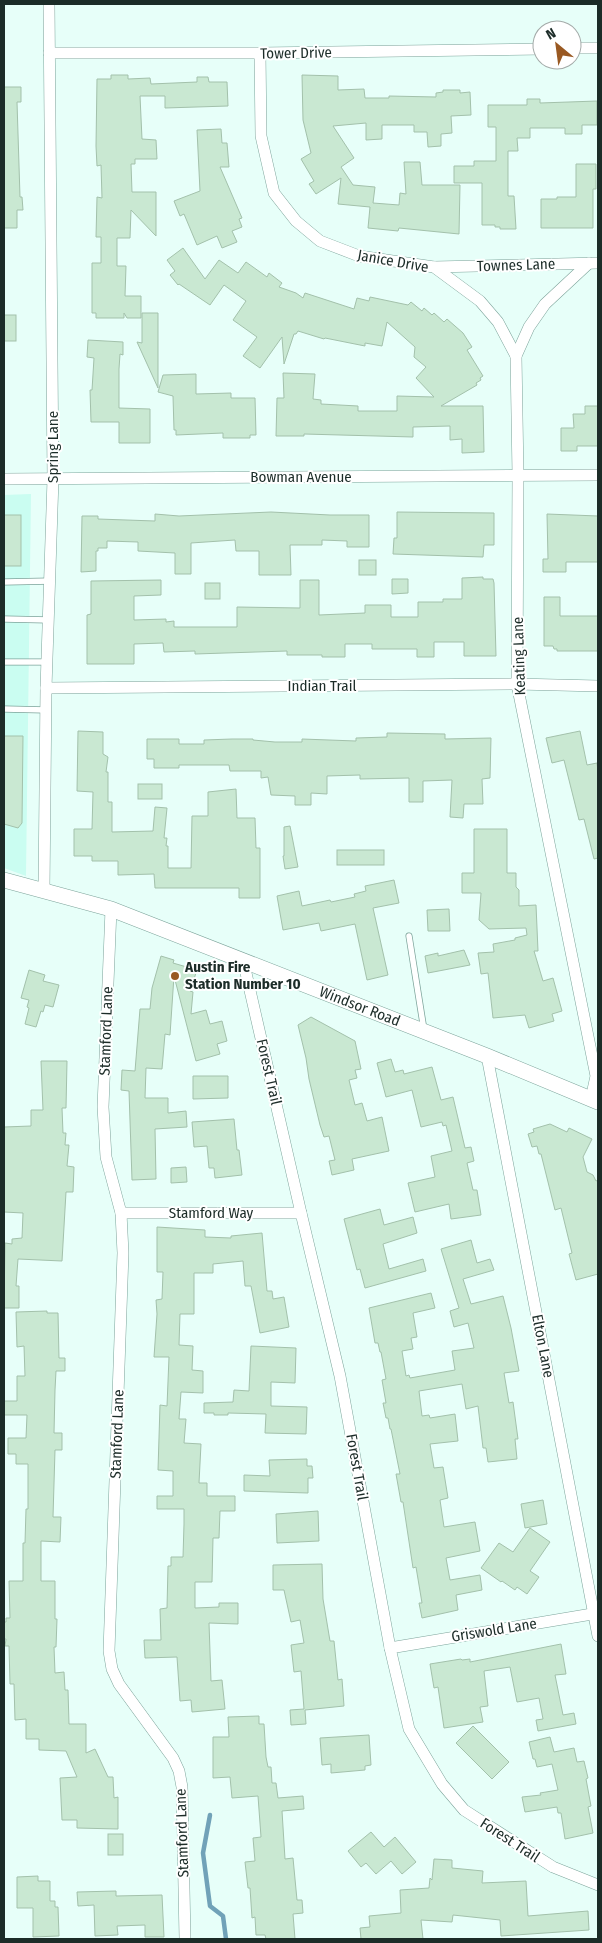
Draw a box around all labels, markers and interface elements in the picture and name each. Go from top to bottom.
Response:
north arrow [532,20,582,70]
text: N [543,25,559,44]
street label: Tower Drive [260,43,332,63]
street label: Janice Drive [356,246,430,276]
street label: Townes Lane [477,255,555,275]
street label: Spring Lane [44,411,62,483]
street label: Bowman Avenue [250,468,352,486]
street label: Keating Lane [509,616,529,696]
street label: Indian Trail [288,677,356,695]
place label: Austin Fire Station Number 10 [184,958,301,993]
marker: Austin Fire Station Number 10 [169,970,181,982]
street label: Windsor Road [317,982,403,1030]
street label: Stamford Lane [95,986,117,1076]
street label: Forest Trail [253,1037,285,1107]
street label: Stamford Way [169,1204,254,1222]
street label: Elton Lane [528,1313,558,1379]
street label: Stamford Lane [106,1389,128,1479]
street label: Forest Trail [342,1432,372,1502]
street label: Griswold Lane [450,1614,538,1646]
street label: Stamford Lane [171,1788,193,1878]
street label: Forest Trail [477,1814,543,1866]

